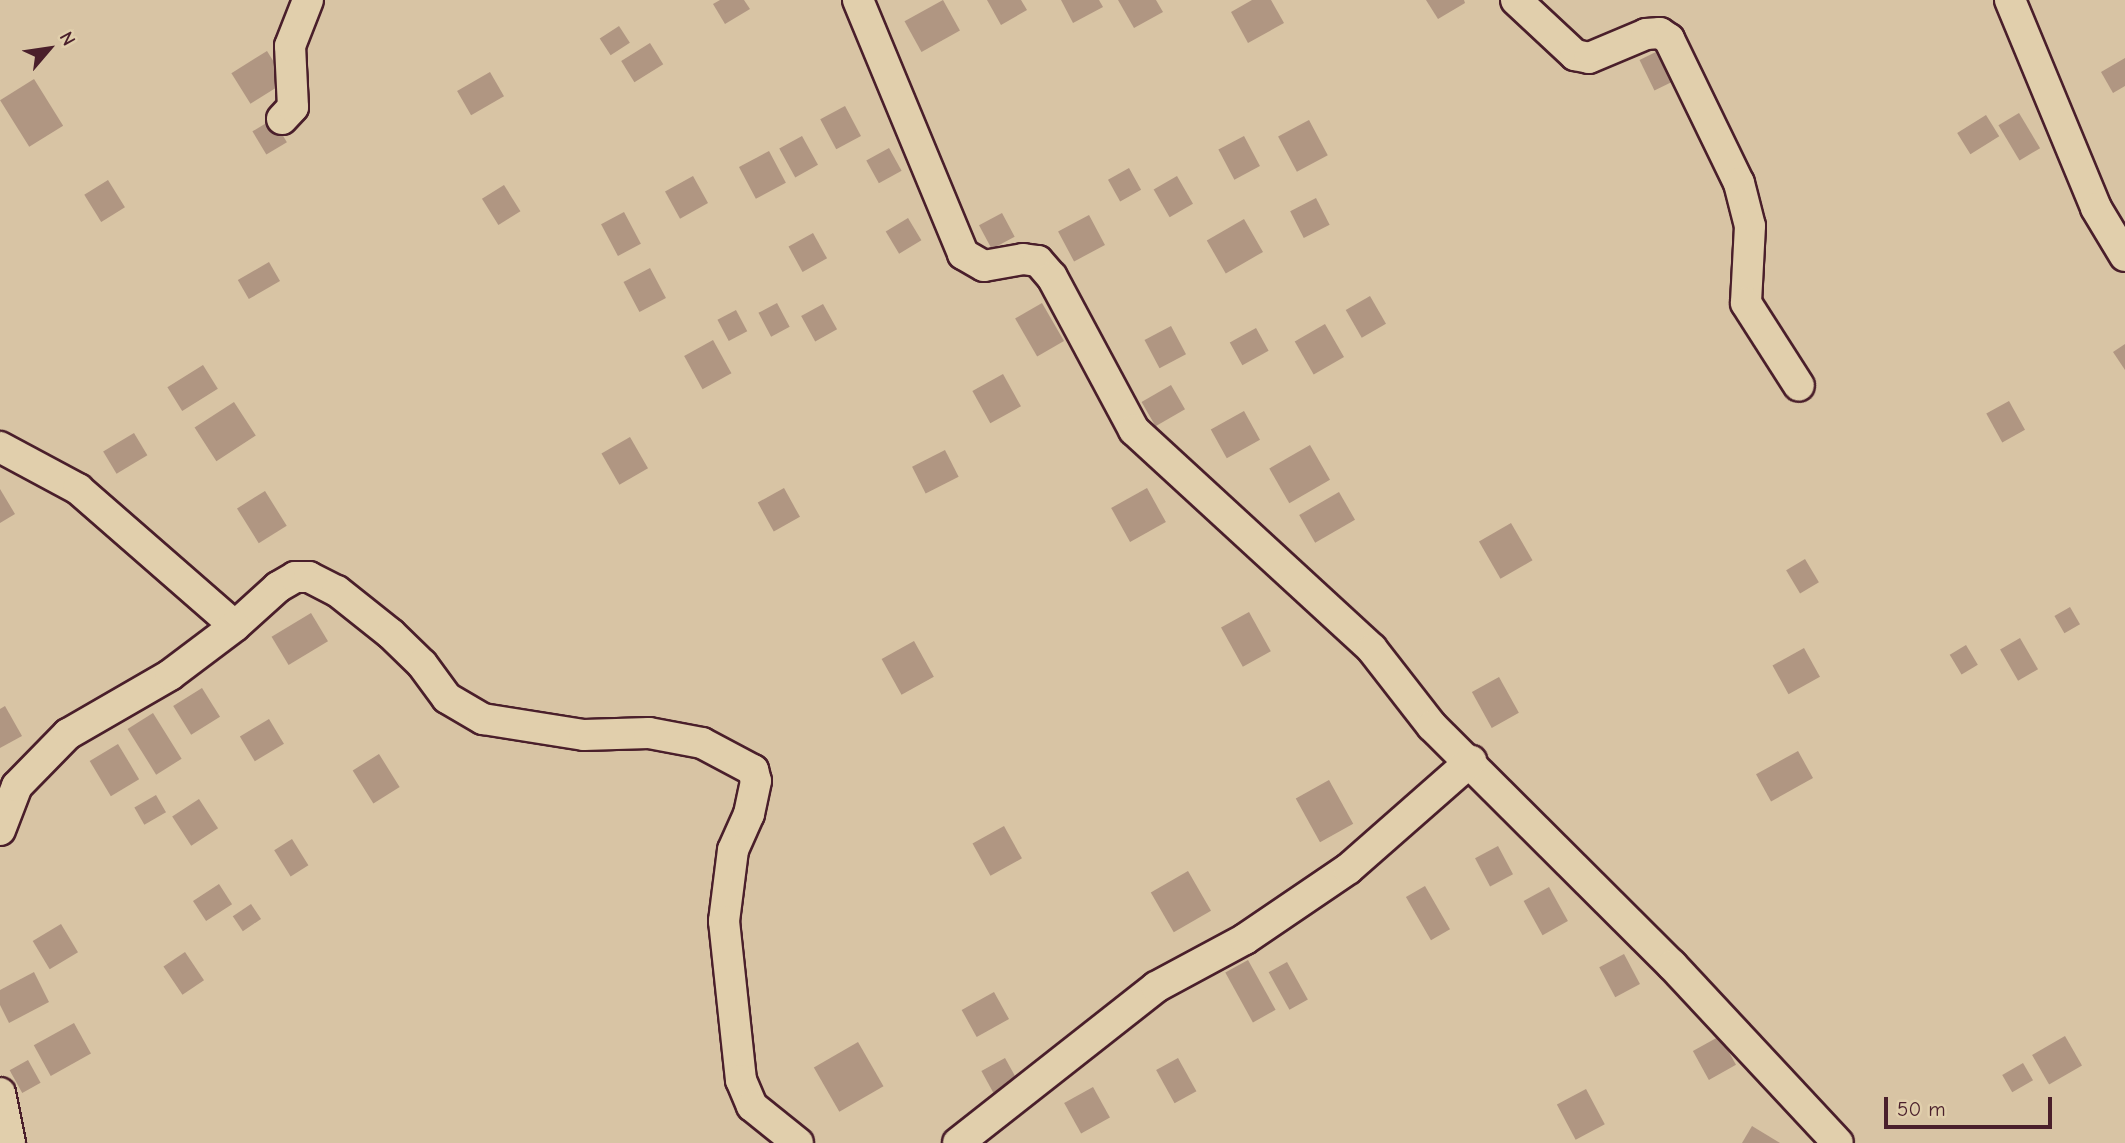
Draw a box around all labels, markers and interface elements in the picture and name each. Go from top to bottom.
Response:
north arrow [14,14,84,84]
text: N [55,28,80,50]
scale bar [1887,1084,2055,1128]
text: 50 m [1897,1097,1946,1121]

